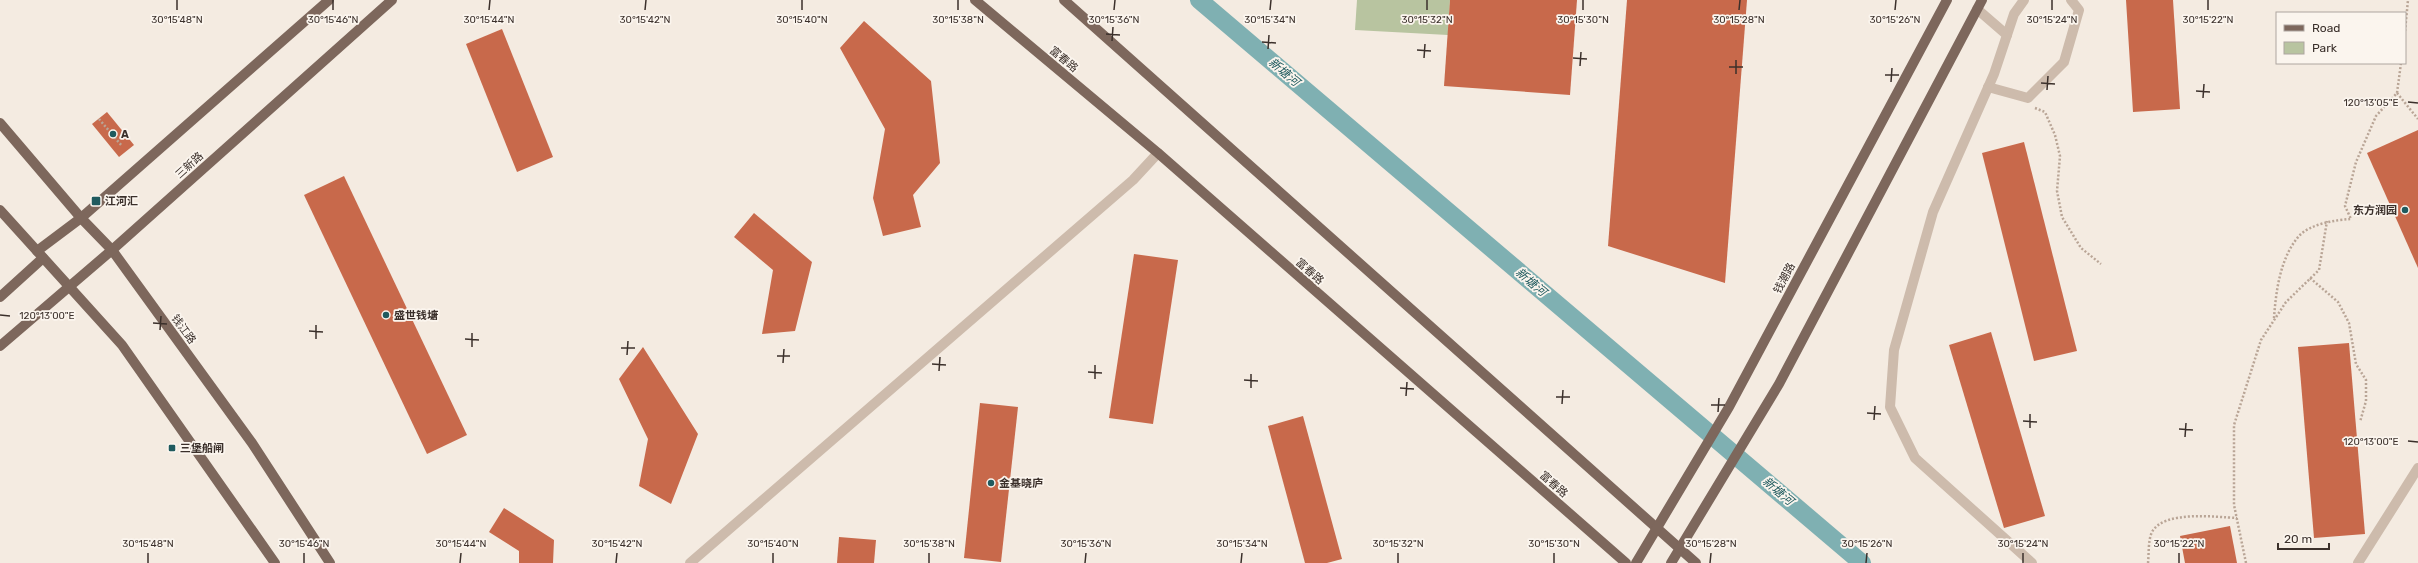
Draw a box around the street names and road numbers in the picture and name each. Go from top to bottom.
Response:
street label: 富春路 [1047,44,1080,75]
street label: 三新路 [173,150,206,181]
street label: 富春路 [1293,256,1326,287]
street label: 钱潮路 [1771,261,1798,296]
street label: 钱江路 [169,312,199,346]
street label: 富春路 [1537,469,1570,500]

